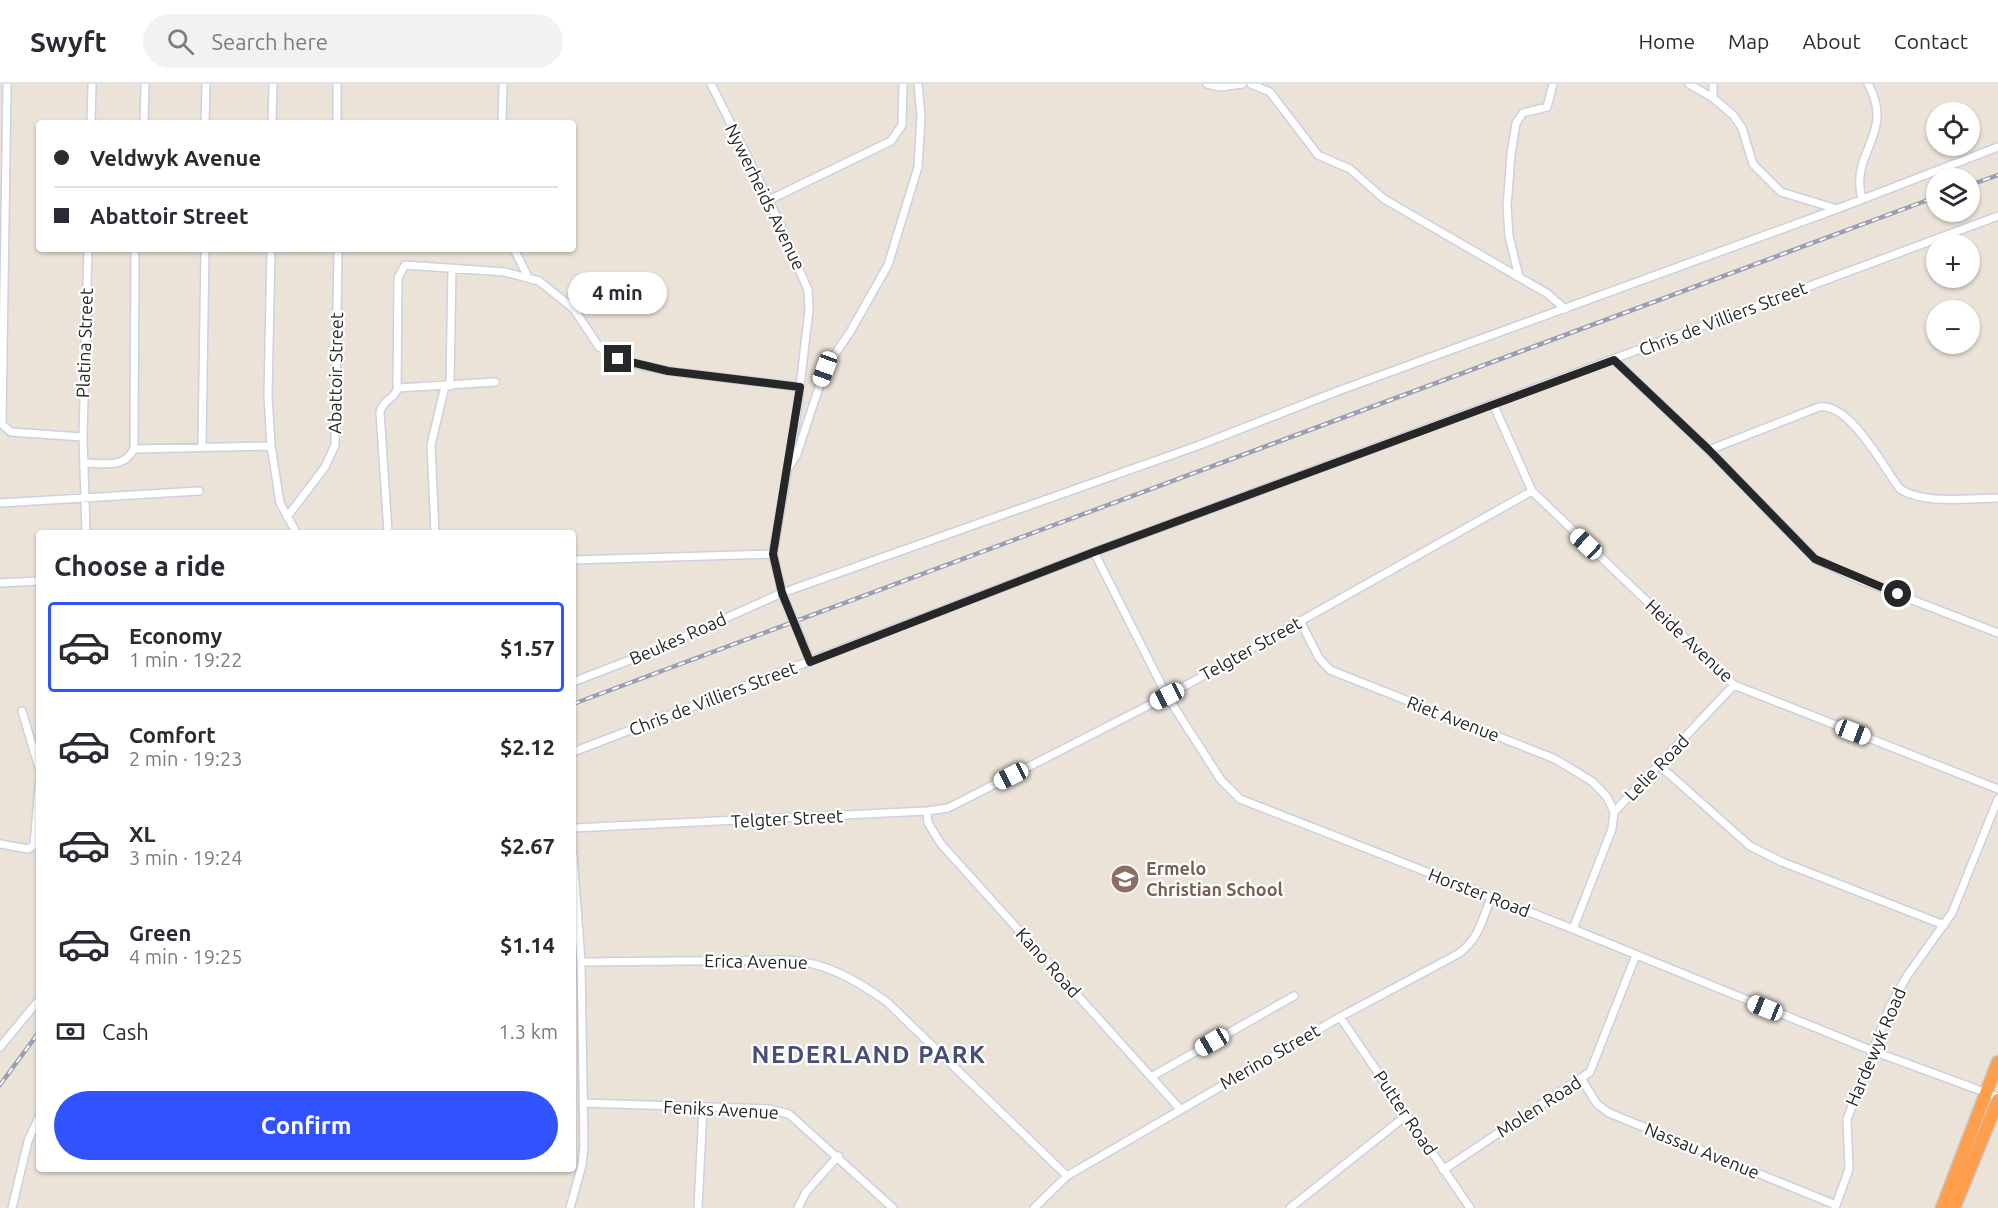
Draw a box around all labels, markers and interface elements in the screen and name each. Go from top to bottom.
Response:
search box [143,14,563,68]
icon: search [164,25,197,58]
text: Swyft [30,26,107,57]
text: Search here [212,29,328,54]
text: Home [1638,29,1695,53]
text: Map [1728,29,1769,53]
text: About [1802,29,1861,53]
text: Contact [1894,29,1968,53]
map controls [1926,102,1980,354]
button: locate [1926,102,1980,156]
street label: Nywerheids Avenue [722,120,810,273]
text: Veldwyk Avenue [90,145,261,170]
button: layers [1926,168,1980,222]
text: Abattoir Street [90,203,249,228]
button: + [1926,234,1980,288]
callout: 4 min [568,272,668,314]
street label: Chris de Villiers Street [1636,277,1809,359]
text: 4 min [592,281,643,304]
street label: Platina Street [72,288,96,398]
button: − [1926,300,1980,354]
street label: Abattoir Street [324,312,346,434]
route end [604,345,631,372]
car [810,349,840,389]
car [1567,525,1605,563]
text: Choose a ride [54,551,226,581]
route start [1884,580,1911,607]
street label: Heide Avenue [1642,595,1737,686]
street label: Beukes Road [626,608,729,668]
street label: Telgter Street [1197,612,1304,684]
icon: car [57,620,111,674]
text: Economy [129,623,222,648]
text: $1.57 [500,635,555,660]
text: 1 min · 19:22 [129,648,243,671]
street label: Chris de Villiers Street [626,657,799,739]
car [1147,680,1187,712]
street label: Riet Avenue [1404,691,1502,745]
car [1833,717,1873,747]
icon: car [57,719,111,773]
text: Comfort [129,722,216,747]
street label: Lelie Road [1620,730,1693,804]
text: $2.12 [500,734,555,759]
text: 2 min · 19:23 [129,747,243,770]
car [991,760,1031,792]
street label: Telgter Street [730,805,844,831]
icon: car [57,818,111,872]
text: XL [129,821,156,846]
text: $2.67 [500,833,555,858]
text: 3 min · 19:24 [129,846,243,869]
place label: Ermelo Christian School [1146,858,1284,899]
school or university icon: Ermelo Christian School [1109,863,1141,895]
street label: Horster Road [1426,864,1533,921]
icon: car [57,917,111,971]
text: Green [129,920,191,945]
street label: Kano Road [1012,923,1085,1001]
text: $1.14 [500,932,555,957]
text: 4 min · 19:25 [129,945,243,968]
street label: Erica Avenue [704,950,808,972]
street label: Hardewyk Road [1841,984,1909,1109]
car [1745,993,1785,1023]
icon: cash [54,1015,87,1048]
text: Cash [102,1019,149,1044]
street label: Merino Street [1216,1019,1323,1093]
text: 1.3 km [499,1020,558,1043]
car [1192,1025,1232,1059]
district label: NEDERLAND PARK [752,1041,986,1068]
street label: Putter Road [1370,1066,1441,1158]
street label: Molen Road [1492,1071,1584,1141]
button: Confirm [54,1091,558,1160]
street label: Feniks Avenue [663,1096,779,1122]
street label: Nassau Avenue [1642,1118,1763,1182]

